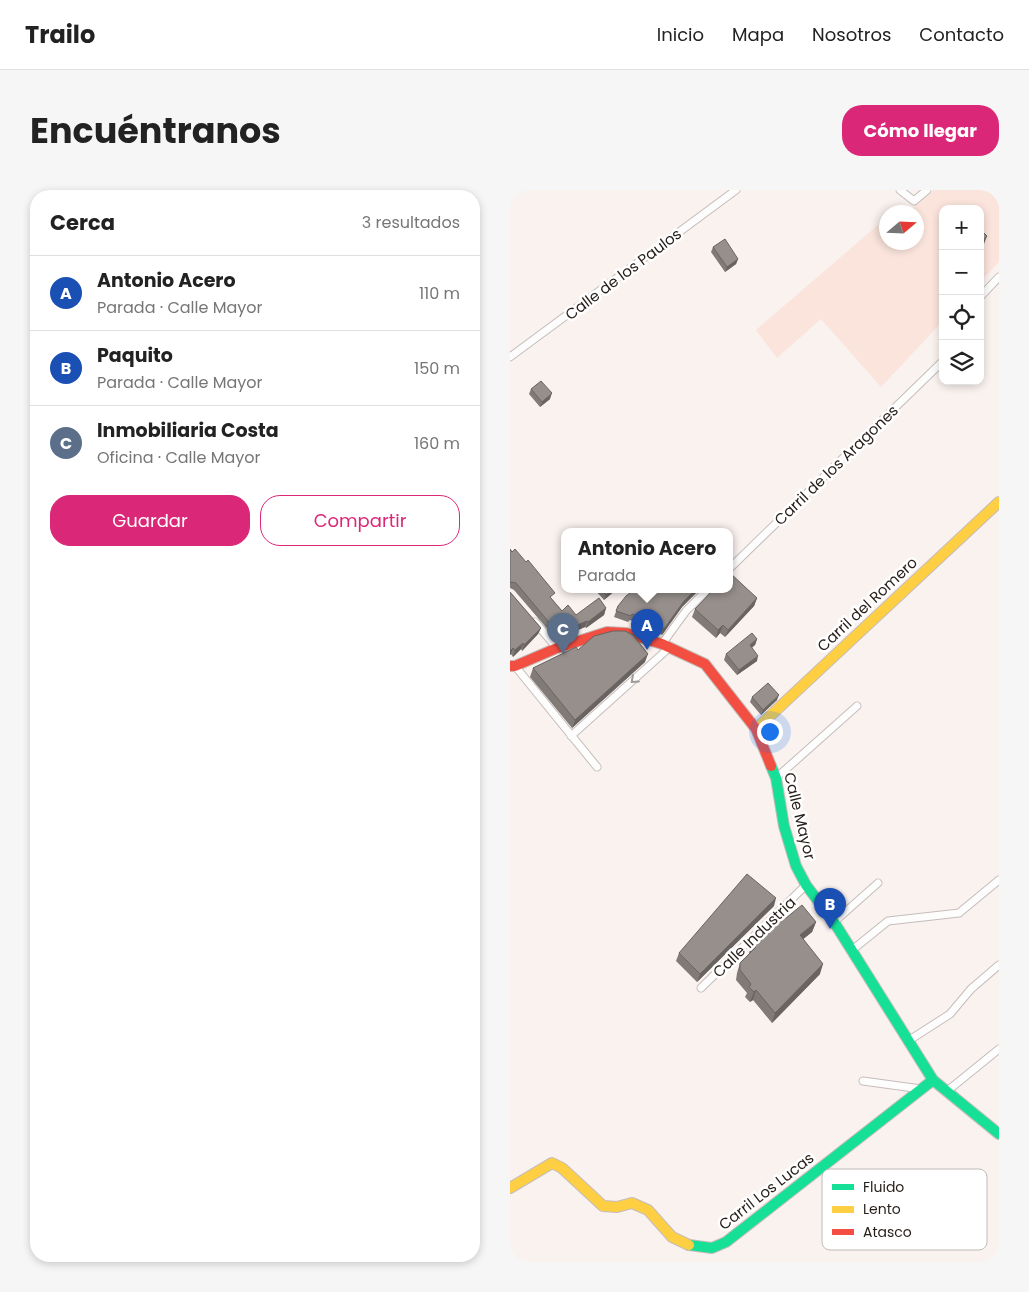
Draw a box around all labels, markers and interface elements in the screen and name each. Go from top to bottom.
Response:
text: Trailo [25,18,95,51]
text: Inicio [657,22,704,47]
text: Mapa [732,22,784,47]
text: Nosotros [812,22,891,47]
text: Contacto [919,22,1004,47]
button: Cómo llegar [842,105,999,156]
text: Encuéntranos [30,106,281,155]
north arrow [879,205,924,250]
map controls [939,205,984,385]
button: + [939,205,984,250]
text: Cerca [50,208,115,237]
text: 3 resultados [362,211,460,234]
street label: Calle de los Paulos [561,223,686,325]
button: − [939,250,984,295]
text: Antonio Acero [97,267,236,294]
text: A [60,282,72,305]
text: 110 m [419,282,460,305]
button: locate [939,295,984,340]
text: Parada · Calle Mayor [97,296,262,319]
button: layers [939,340,984,385]
text: Paquito [97,342,173,369]
text: B [61,357,71,380]
text: 150 m [414,357,460,380]
text: Parada · Calle Mayor [97,371,262,394]
street label: Carril de los Aragones [769,400,903,530]
text: Inmobiliaria Costa [97,417,279,444]
text: C [60,432,72,455]
text: 160 m [414,432,460,455]
text: Oficina · Calle Mayor [97,446,260,469]
button: Guardar [50,495,250,546]
button: Compartir [260,495,460,546]
popup [561,528,733,593]
text: Antonio Acero [578,535,716,562]
street label: Carril del Romero [812,552,922,656]
text: Parada [578,564,636,587]
pin: A [631,609,663,650]
pin: C [547,613,579,654]
one-way arrow [630,674,639,683]
your location [757,719,783,745]
street label: Calle Mayor [779,770,821,862]
pin: B [814,888,846,929]
street label: Calle Industria [708,892,800,982]
street label: Carril Los Lucas [714,1147,818,1235]
legend [822,1169,987,1250]
text: Fluido [863,1177,904,1197]
text: Lento [863,1199,901,1219]
text: Atasco [863,1222,912,1242]

